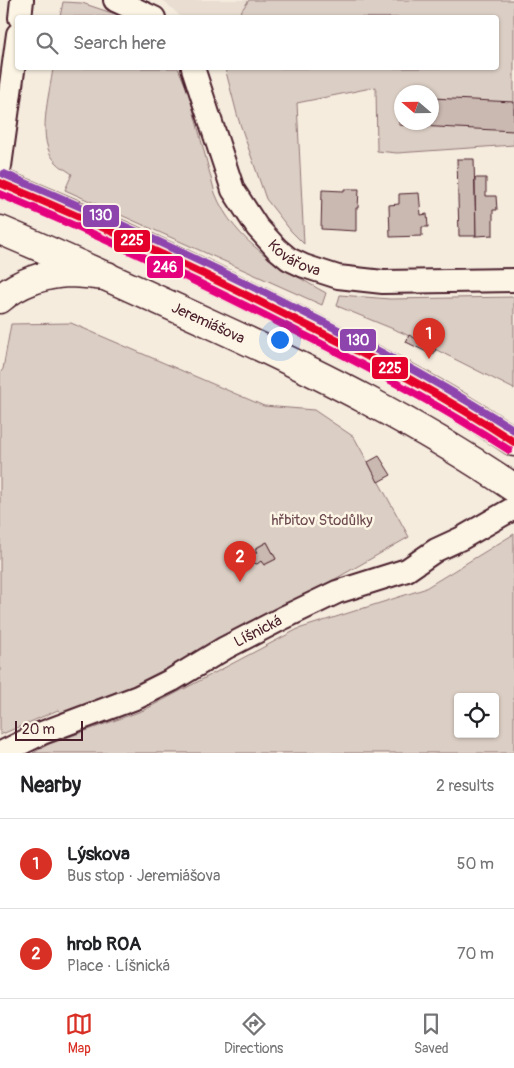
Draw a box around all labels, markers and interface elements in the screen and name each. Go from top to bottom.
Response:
search box [15,15,499,70]
icon: search [33,29,61,57]
text: Search here [73,31,166,55]
north arrow [394,85,439,130]
line badge: 130 [82,204,120,228]
text: 130 [90,207,113,224]
line badge: 225 [113,229,151,253]
text: 225 [120,232,144,249]
street label: Kovářova [264,236,323,280]
line badge: 246 [146,255,184,279]
text: 246 [153,259,177,276]
street label: Jeremiášova [169,298,248,348]
pin: 1 [413,318,445,359]
your location [267,327,293,353]
line badge: 130 [339,328,377,352]
text: 130 [347,332,370,349]
line badge: 225 [371,356,409,380]
text: 225 [378,360,402,377]
park label: hřbitov Stodůlky [271,511,373,530]
pin: 2 [224,541,256,582]
street label: Líšnická [231,611,285,651]
map controls [454,693,499,738]
button: locate [454,693,499,738]
scale bar [15,718,82,741]
text: 20 m [22,721,55,738]
text: Nearby [20,772,81,799]
text: 2 results [436,776,494,796]
text: Lýskova [67,842,130,866]
text: 1 [33,854,39,874]
text: 50 m [457,854,494,874]
text: Bus stop · Jeremiášova [67,866,220,886]
text: hrob ROA [67,932,141,956]
text: 2 [32,944,40,964]
text: 70 m [457,944,494,964]
text: Place · Líšnická [67,956,170,976]
tab: Map [65,1010,93,1057]
tab: Directions [224,1010,283,1057]
tab: Saved [414,1010,449,1057]

